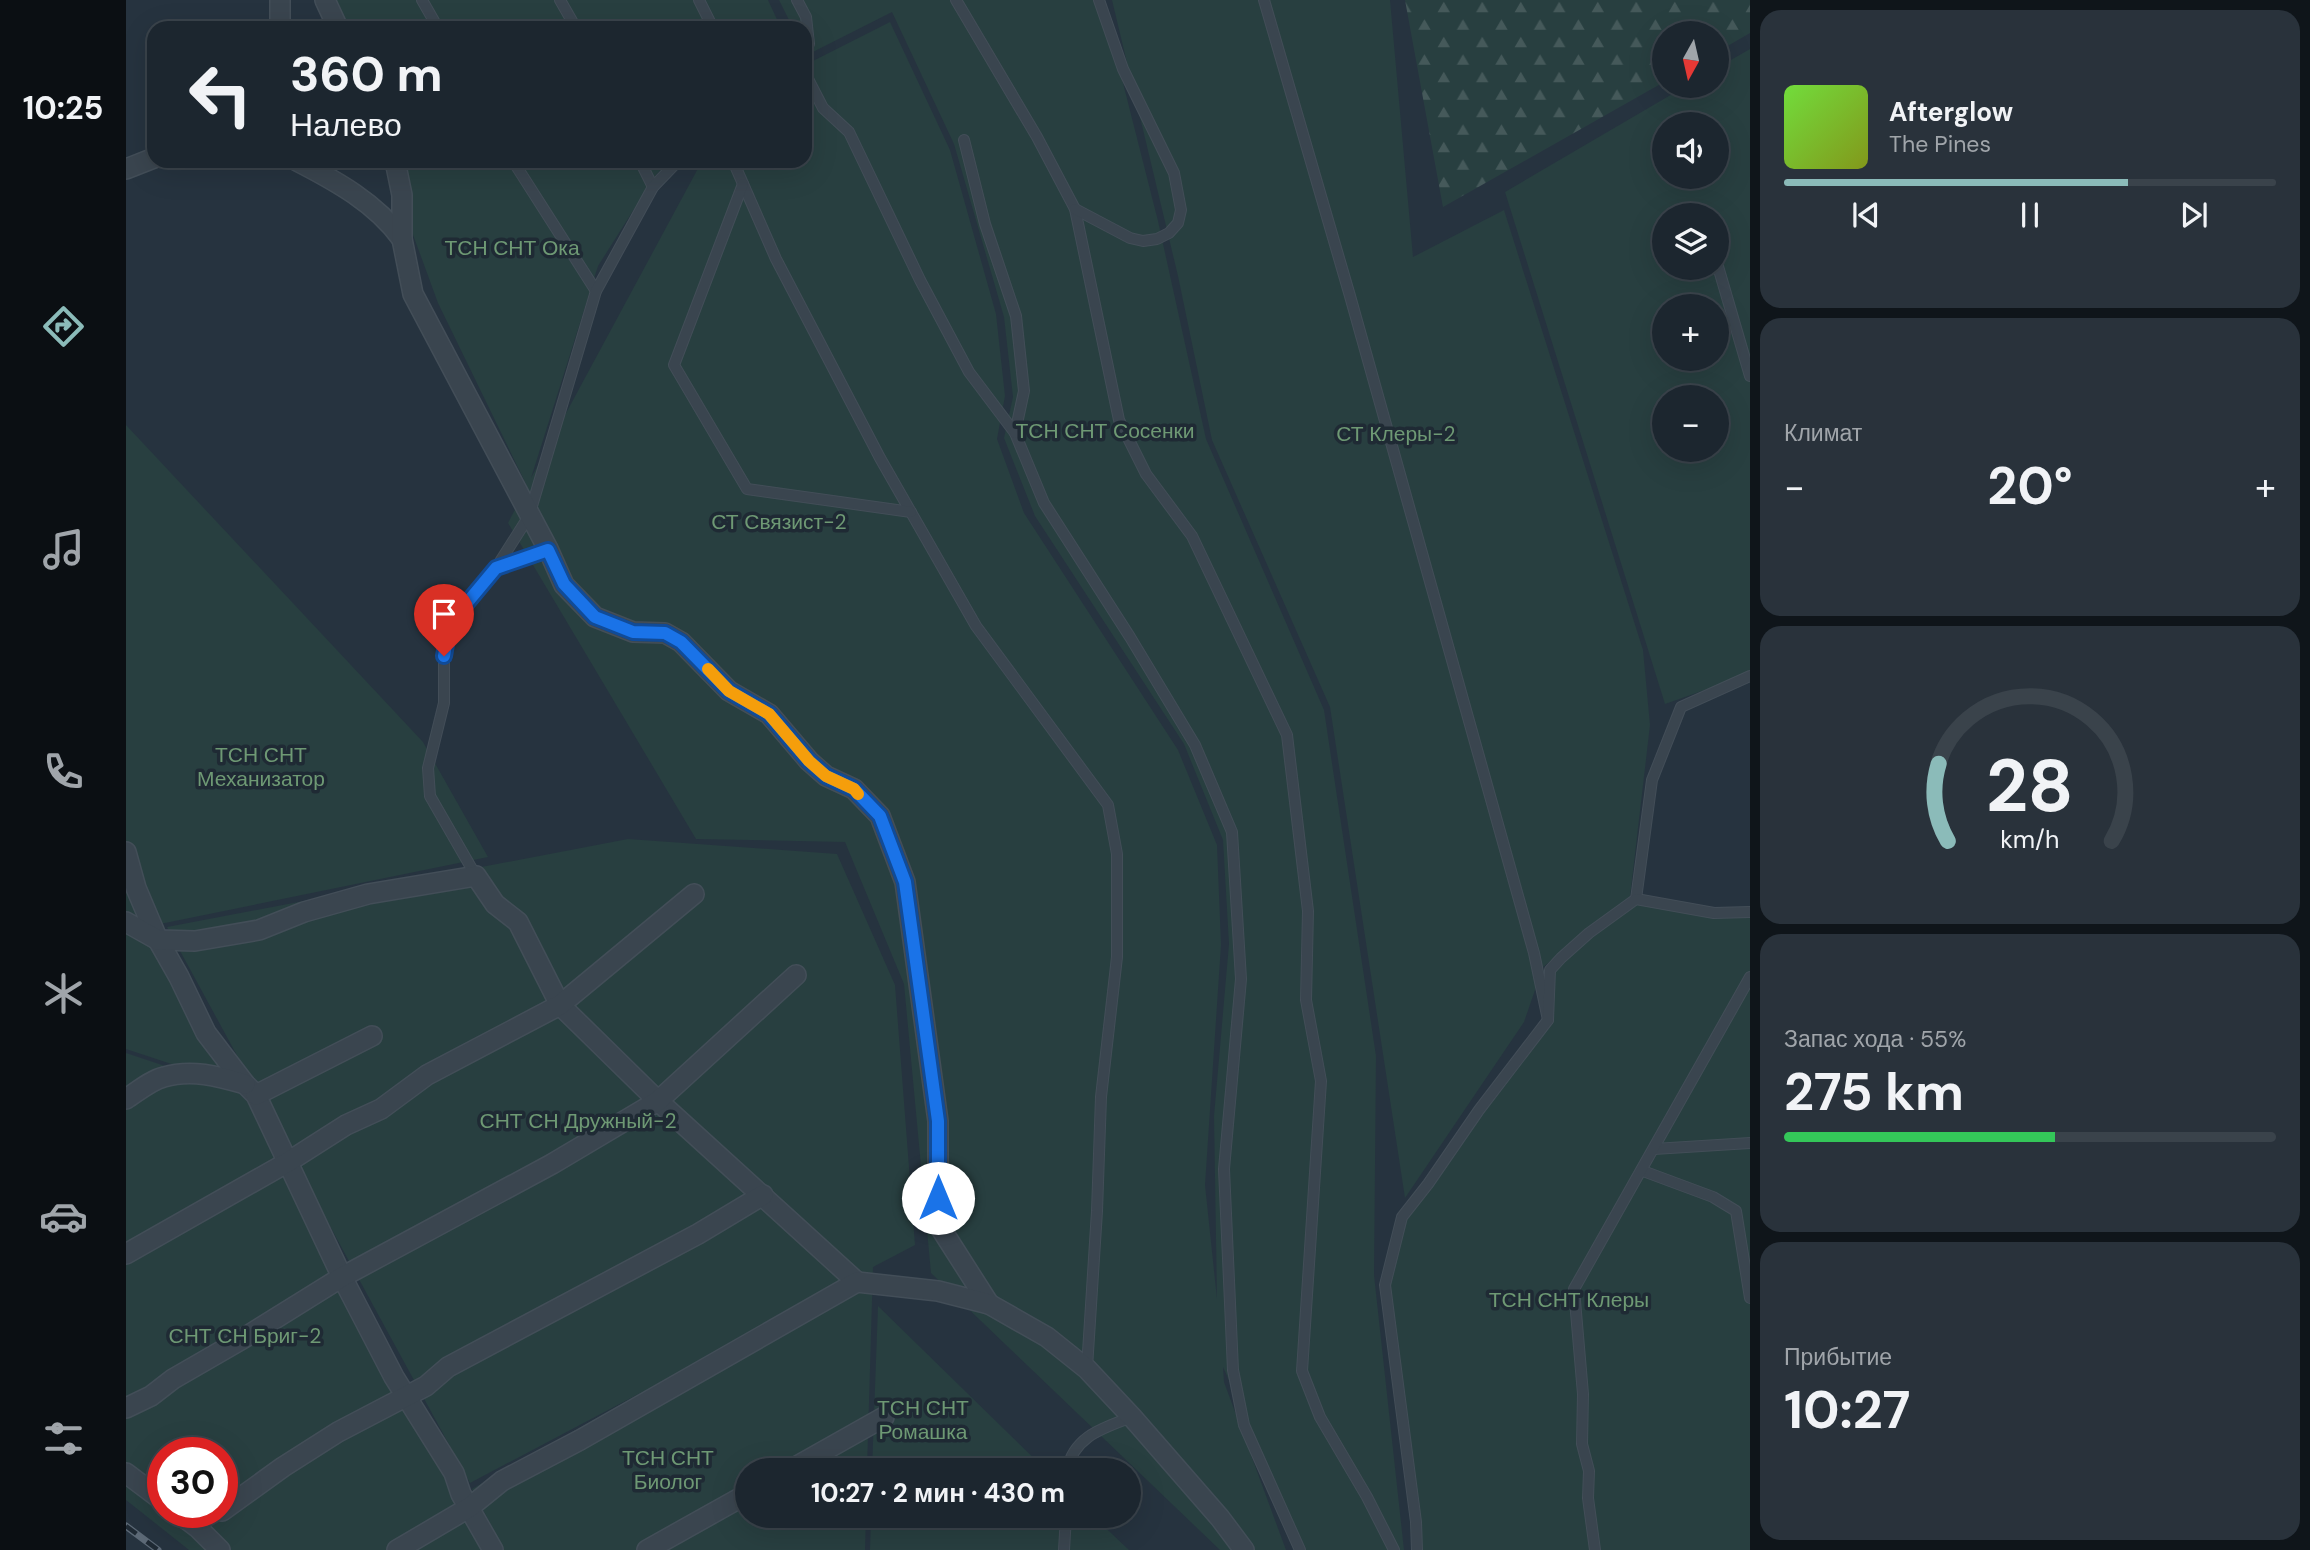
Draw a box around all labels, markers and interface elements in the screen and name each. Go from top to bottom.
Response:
north arrow [1652,21,1729,98]
map controls [1652,21,1729,462]
text: 360 m [290,42,443,106]
icon: left [175,49,266,140]
text: 10:25 [23,87,103,129]
text: Afterglow [1889,95,2013,129]
text: Налево [290,104,402,146]
button: sound [1652,112,1729,189]
text: The Pines [1889,129,1991,159]
icon: previous [1847,196,1885,234]
icon: pause [2011,196,2049,234]
icon: next [2175,196,2213,234]
button: layers [1652,203,1729,280]
park label: ТСН СНТ Ока [444,234,580,262]
button: + [1652,294,1729,371]
icon: directions [39,302,88,351]
button: − [1652,385,1729,462]
park label: ТСН СНТ Сосенки [1015,417,1195,445]
text: Климат [1784,418,1862,448]
park label: СТ Клеры-2 [1336,420,1456,448]
text: 20° [1987,452,2073,520]
text: − [1784,462,1805,512]
text: + [2255,462,2276,512]
park label: СТ Связист-2 [711,508,847,536]
icon: music [39,525,88,574]
pin [414,584,474,656]
icon: arrive [425,595,463,633]
text: 28 [1986,739,2074,834]
park label: ТСН СНТ Механизатор [197,741,325,793]
icon: phone [39,747,88,796]
text: km/h [2000,823,2060,856]
icon: climate [39,969,88,1018]
text: Запас хода · 55% [1784,1024,1966,1054]
text: 275 km [1784,1058,1964,1126]
park label: СНТ СН Дружный-2 [480,1107,677,1135]
position arrow [901,1161,975,1235]
icon: car [39,1192,88,1241]
park label: ТСН СНТ Клеры [1489,1286,1649,1314]
park label: СНТ СН Бриг-2 [169,1322,321,1350]
text: Прибытие [1784,1342,1892,1372]
text: 10:27 [1784,1376,1910,1444]
park label: ТСН СНТ Ромашка [877,1394,969,1446]
icon: filters [39,1414,88,1463]
speed limit sign: 30 [147,1437,238,1528]
park label: ТСН СНТ Биолог [622,1444,714,1496]
text: 10:27 · 2 мин · 430 m [811,1476,1065,1510]

